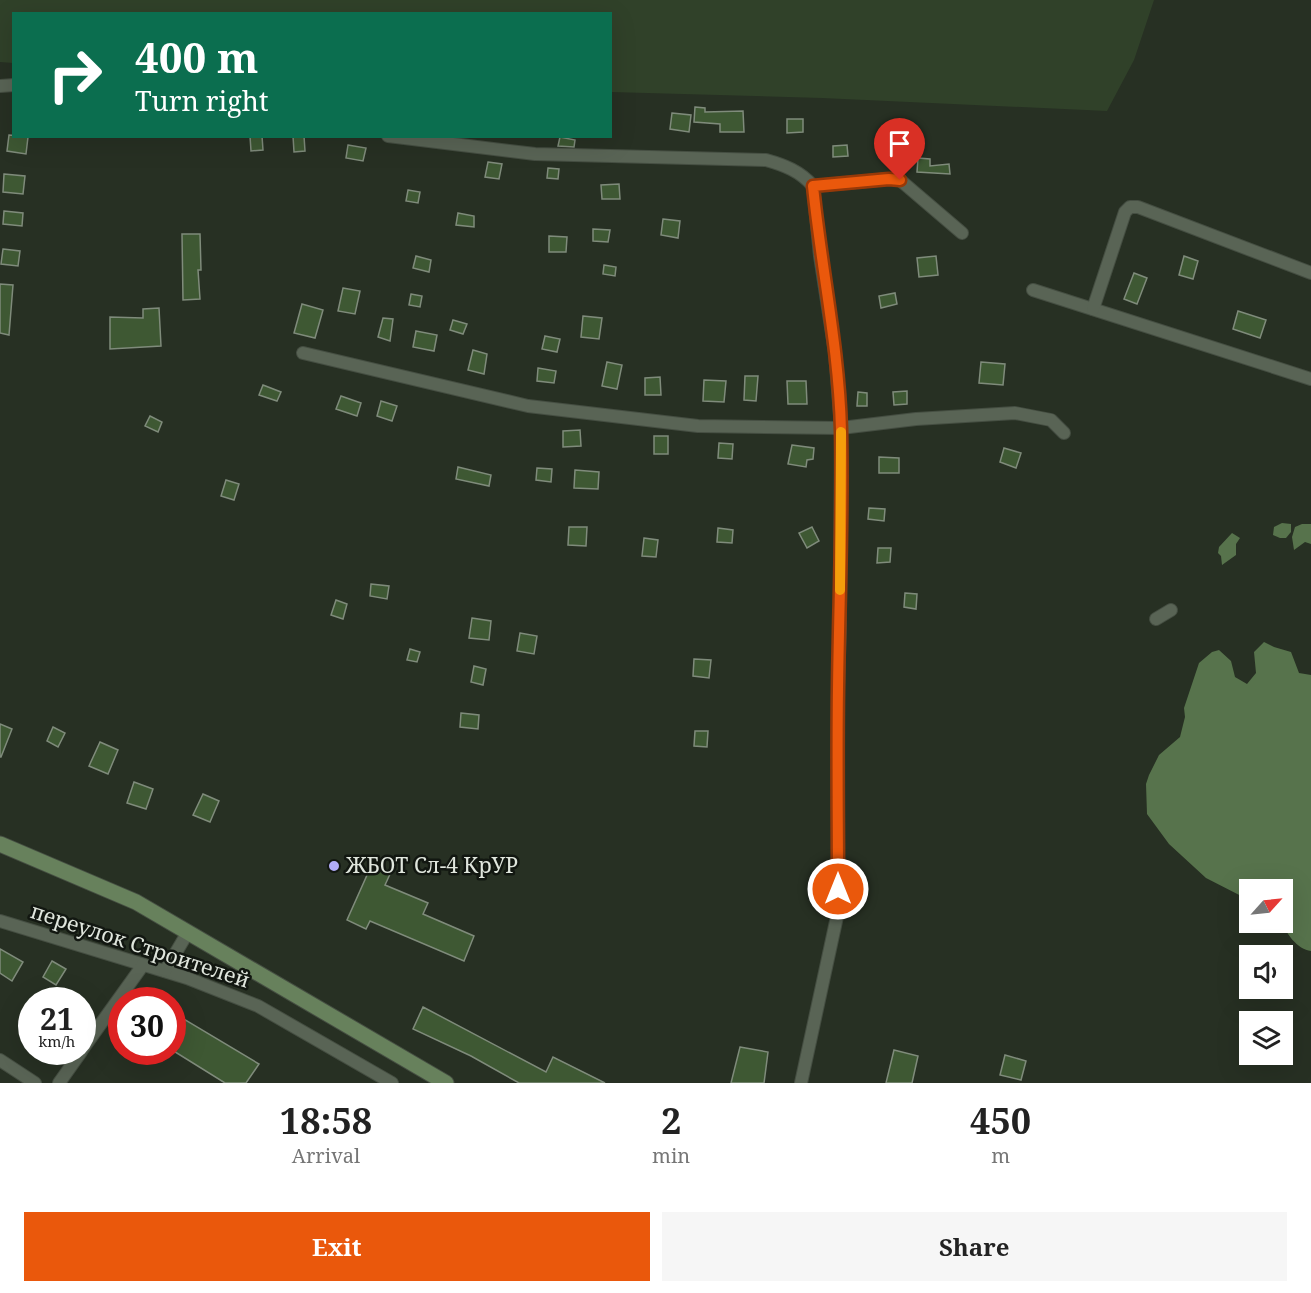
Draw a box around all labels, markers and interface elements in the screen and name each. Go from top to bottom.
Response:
text: 400 m [135,28,259,85]
icon: right [36,36,114,114]
text: Turn right [135,82,268,119]
pin [874,118,925,180]
icon: arrive [883,127,916,160]
place label: ЖБОТ Сл-4 КрУР [345,851,518,879]
position arrow [806,857,870,921]
marker: ЖБОТ Сл-4 КрУР [327,859,341,873]
north arrow [1239,879,1293,933]
map controls [1239,879,1293,1065]
street label: переулок Строителей [27,896,253,994]
button: sound [1239,945,1293,999]
speed limit sign: 30 [108,987,186,1065]
text: 21 [40,998,74,1039]
button: layers [1239,1011,1293,1065]
text: km/h [39,1031,75,1051]
text: 18:58 [280,1096,372,1145]
text: 2 [661,1096,681,1145]
text: 450 [970,1096,1031,1145]
text: Arrival [292,1142,360,1169]
text: min [652,1142,690,1169]
text: m [991,1142,1010,1169]
button: Exit [24,1212,650,1281]
button: Share [662,1212,1287,1281]

